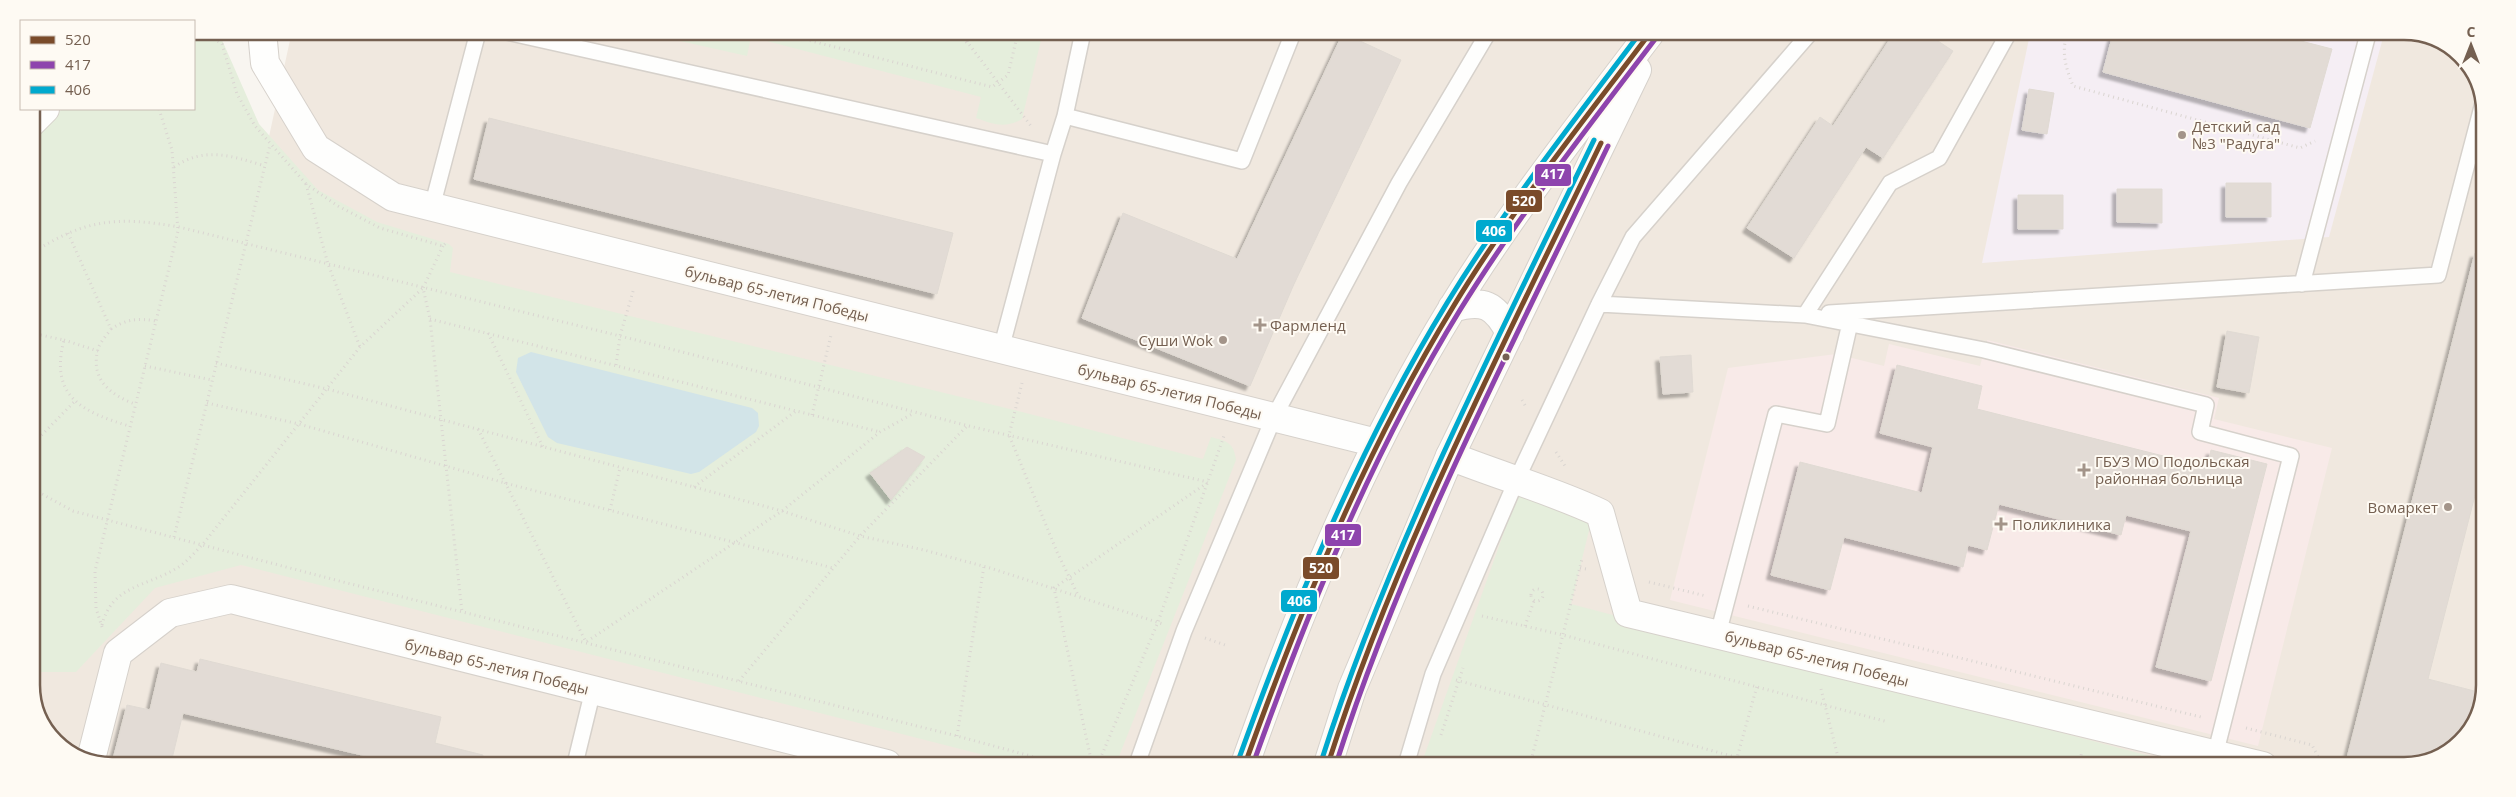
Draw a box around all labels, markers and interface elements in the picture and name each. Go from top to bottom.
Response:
legend [20,20,195,110]
north arrow [2446,20,2496,70]
text: С [2467,22,2476,41]
text: 520 [65,29,91,49]
text: 417 [65,54,91,74]
text: 406 [65,79,91,99]
place label: Детский сад №3 "Радуга" [2192,116,2280,153]
marker: Детский сад №3 "Радуга" [2176,129,2188,141]
line badge: 417 [1534,163,1572,187]
text: 417 [1541,164,1565,183]
line badge: 520 [1505,189,1543,213]
text: 520 [1512,191,1536,210]
line badge: 406 [1475,219,1513,243]
text: 406 [1482,221,1506,240]
street label: бульвар 65-летия Победы [683,260,871,326]
place label: Фармленд [1270,315,1346,335]
marker: Фармленд [1254,319,1266,331]
place label: Суши Wok [1139,330,1213,350]
marker: Суши Wok [1217,334,1229,346]
unlabelled marker [1501,352,1511,362]
street label: бульвар 65-летия Победы [1076,358,1264,424]
place label: ГБУЗ МО Подольская районная больница [2095,451,2250,488]
marker: ГБУЗ МО Подольская районная больница [2077,463,2091,477]
place label: Вомаркет [2368,497,2438,517]
marker: Вомаркет [2442,501,2454,513]
place label: Поликлиника [2012,514,2111,534]
marker: Поликлиника [1994,517,2008,531]
line badge: 417 [1324,523,1362,547]
text: 417 [1331,525,1355,544]
line badge: 520 [1302,556,1340,580]
text: 520 [1309,558,1333,577]
line badge: 406 [1280,589,1318,613]
text: 406 [1287,591,1311,610]
street label: бульвар 65-летия Победы [1723,625,1911,691]
street label: бульвар 65-летия Победы [403,633,591,699]

